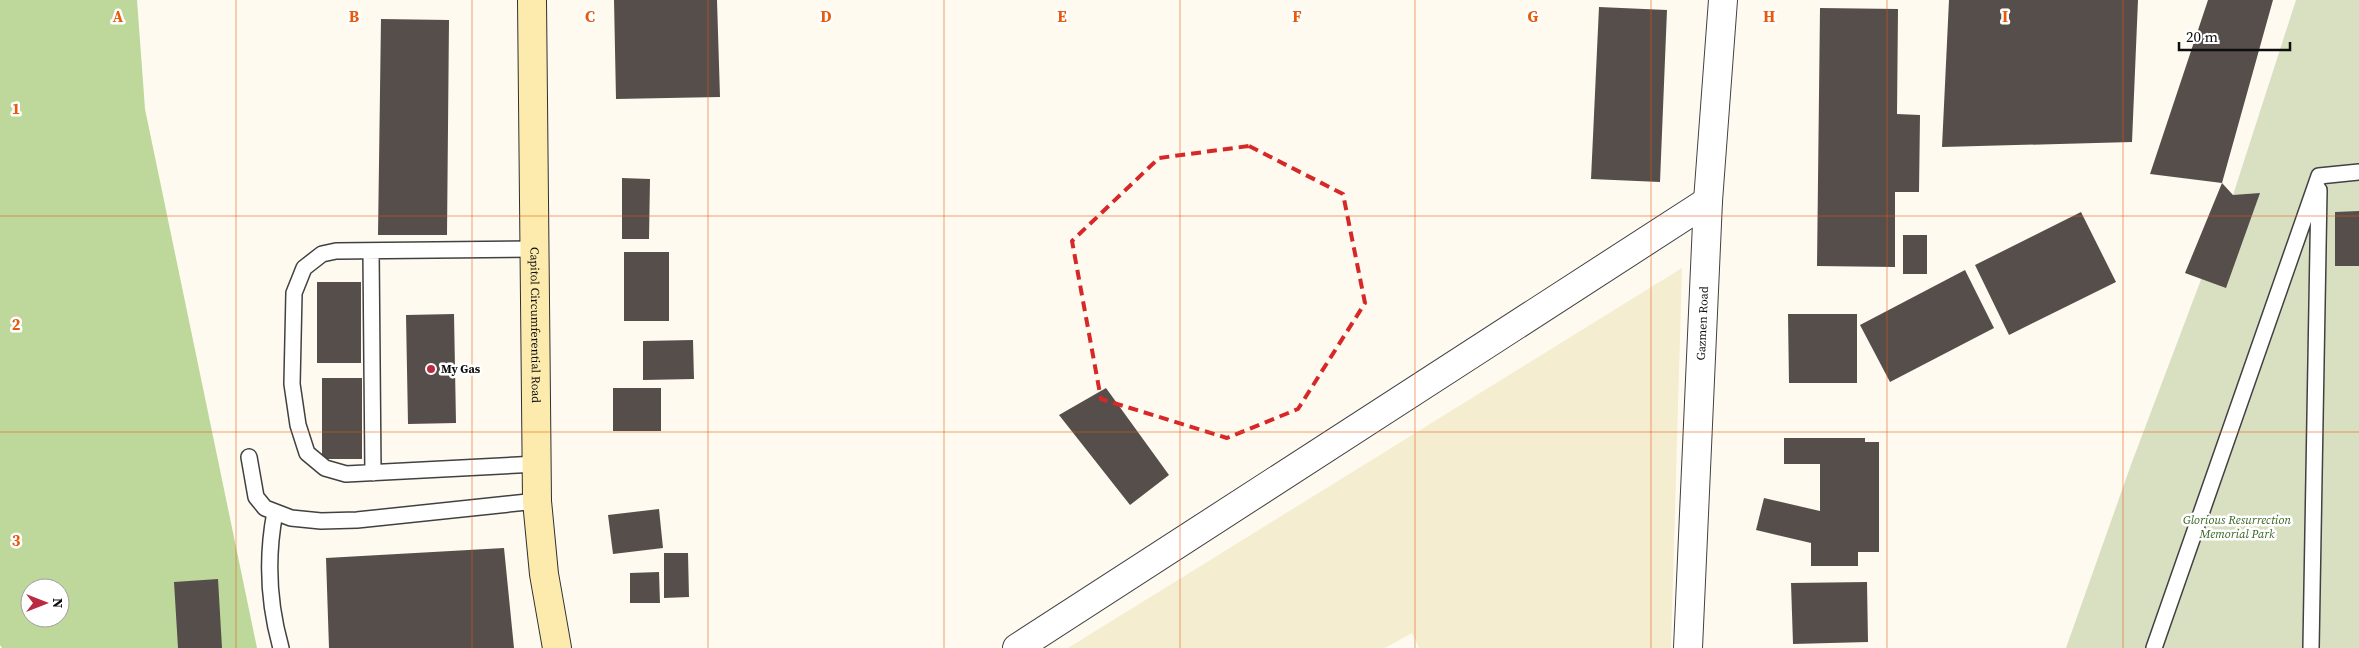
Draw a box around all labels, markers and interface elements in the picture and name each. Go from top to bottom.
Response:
text: A [113,5,124,27]
text: B [349,5,360,27]
text: C [585,5,595,27]
text: D [820,5,832,27]
text: E [1057,5,1067,27]
text: F [1292,5,1302,27]
text: G [1528,5,1539,27]
text: H [1763,5,1775,27]
text: I [2002,5,2008,27]
scale bar [2179,20,2290,52]
text: 20 m [2186,26,2218,47]
text: 1 [12,97,20,119]
street label: Capitol Circumferential Road [526,247,544,403]
street label: Gazmen Road [1693,286,1712,361]
text: 2 [12,313,21,335]
place label: My Gas [441,361,481,377]
marker: My Gas [425,363,437,375]
park label: Glorious Resurrection Memorial Park [2183,512,2291,542]
text: 3 [12,529,21,551]
north arrow [20,578,70,628]
text: N [48,598,68,608]

